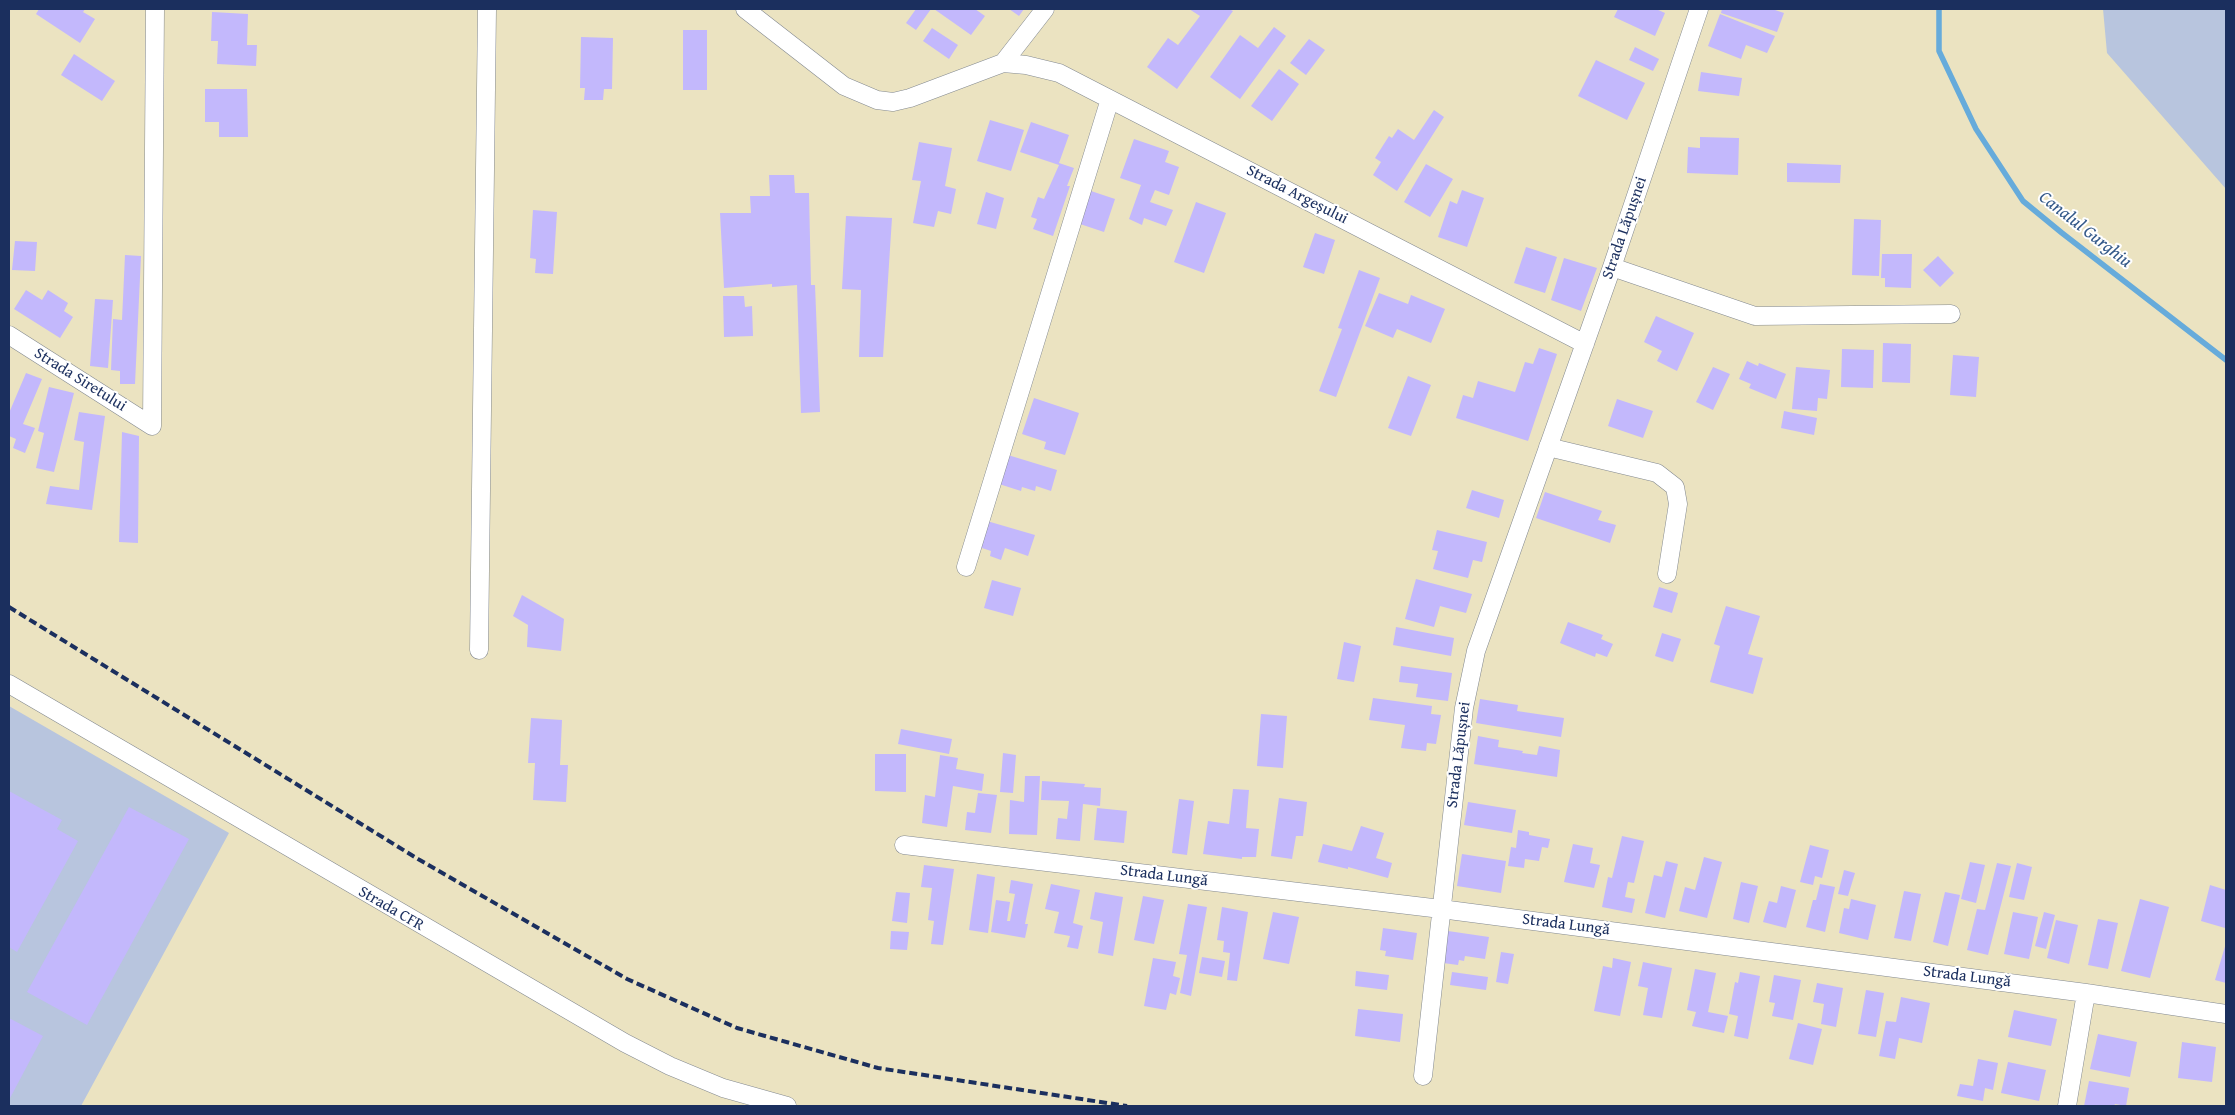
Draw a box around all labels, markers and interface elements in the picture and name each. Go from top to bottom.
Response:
street label: Strada Argeșului [1243,161,1351,229]
street label: Strada Lăpușnei [1598,174,1652,282]
water label: Canalul Gurghiu [2034,187,2136,273]
street label: Strada Siretului [30,344,130,416]
street label: Strada Lăpușnei [1443,701,1475,809]
street label: Strada Lungă [1119,861,1209,891]
street label: Strada CFR [355,882,427,936]
street label: Strada Lungă [1521,910,1611,940]
street label: Strada Lungă [1922,962,2012,992]

